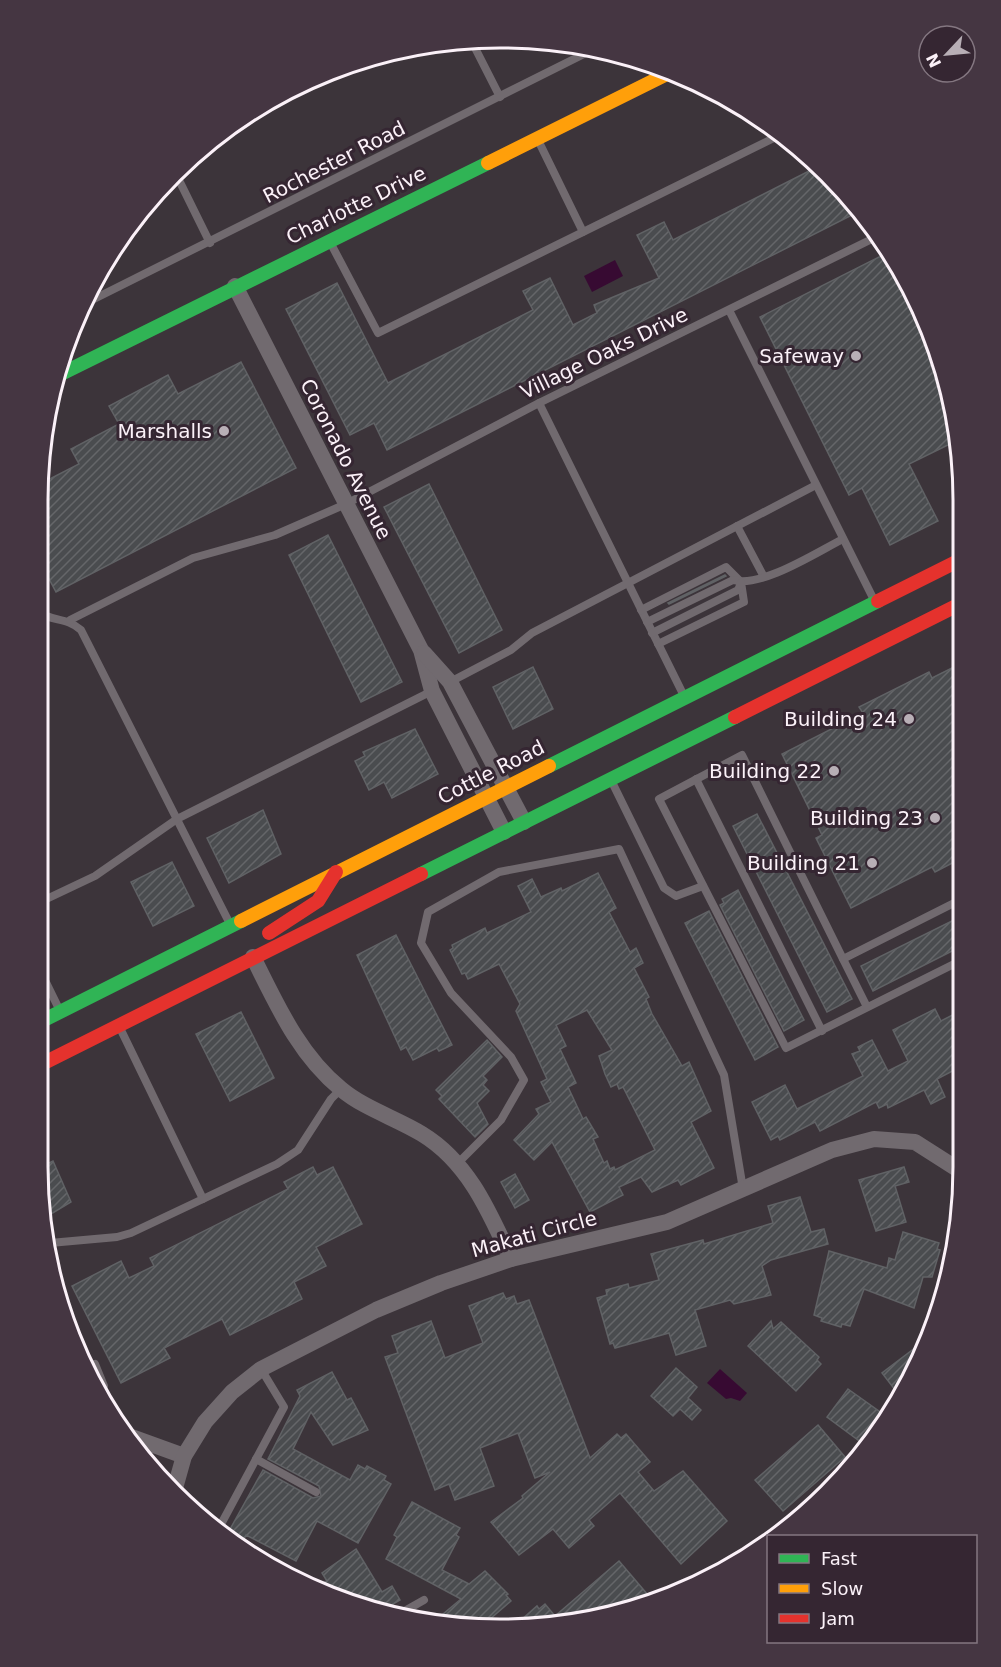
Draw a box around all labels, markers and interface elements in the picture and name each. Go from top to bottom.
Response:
north arrow [917,24,977,84]
text: N [922,50,945,71]
street label: Rochester Road [259,116,409,208]
street label: Charlotte Drive [282,161,430,249]
street label: Village Oaks Drive [516,302,692,404]
place label: Safeway [759,344,844,368]
marker: Safeway [849,349,863,363]
street label: Coronado Avenue [295,375,397,543]
place label: Marshalls [117,419,212,443]
marker: Marshalls [217,424,231,438]
place label: Building 24 [784,707,897,731]
marker: Building 24 [902,712,916,726]
street label: Cottle Road [434,735,548,809]
place label: Building 22 [709,759,822,783]
marker: Building 22 [827,764,841,778]
place label: Building 23 [810,806,923,830]
marker: Building 23 [928,811,942,825]
place label: Building 21 [747,851,860,875]
marker: Building 21 [865,856,879,870]
street label: Makati Circle [469,1206,599,1262]
legend [767,1535,977,1643]
text: Fast [821,1548,857,1569]
text: Slow [821,1578,863,1599]
text: Jam [820,1608,855,1629]

